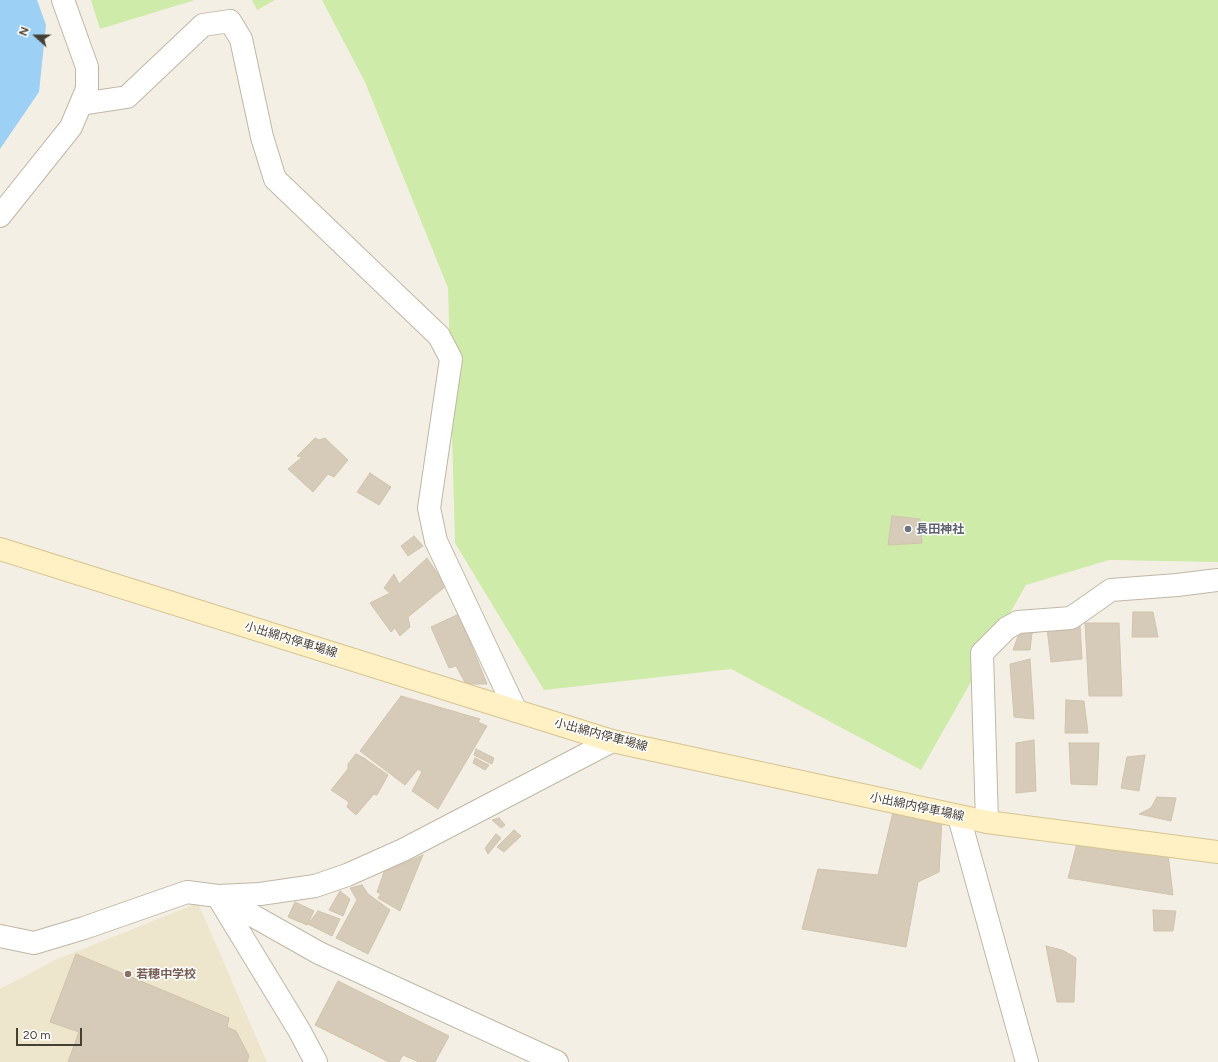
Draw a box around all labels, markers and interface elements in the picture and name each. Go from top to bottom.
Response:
north arrow [16,16,56,56]
text: N [17,25,32,38]
place label: 長田神社 [916,522,964,536]
marker: 長田神社 [903,524,913,534]
street label: 小出綿内停車場線 [243,619,339,661]
street label: 小出綿内停車場線 [553,716,649,754]
street label: 小出綿内停車場線 [869,790,965,824]
place label: 若穂中学校 [136,967,196,981]
marker: 若穂中学校 [123,969,133,979]
scale bar [18,1020,84,1046]
text: 20 m [23,1028,51,1042]

